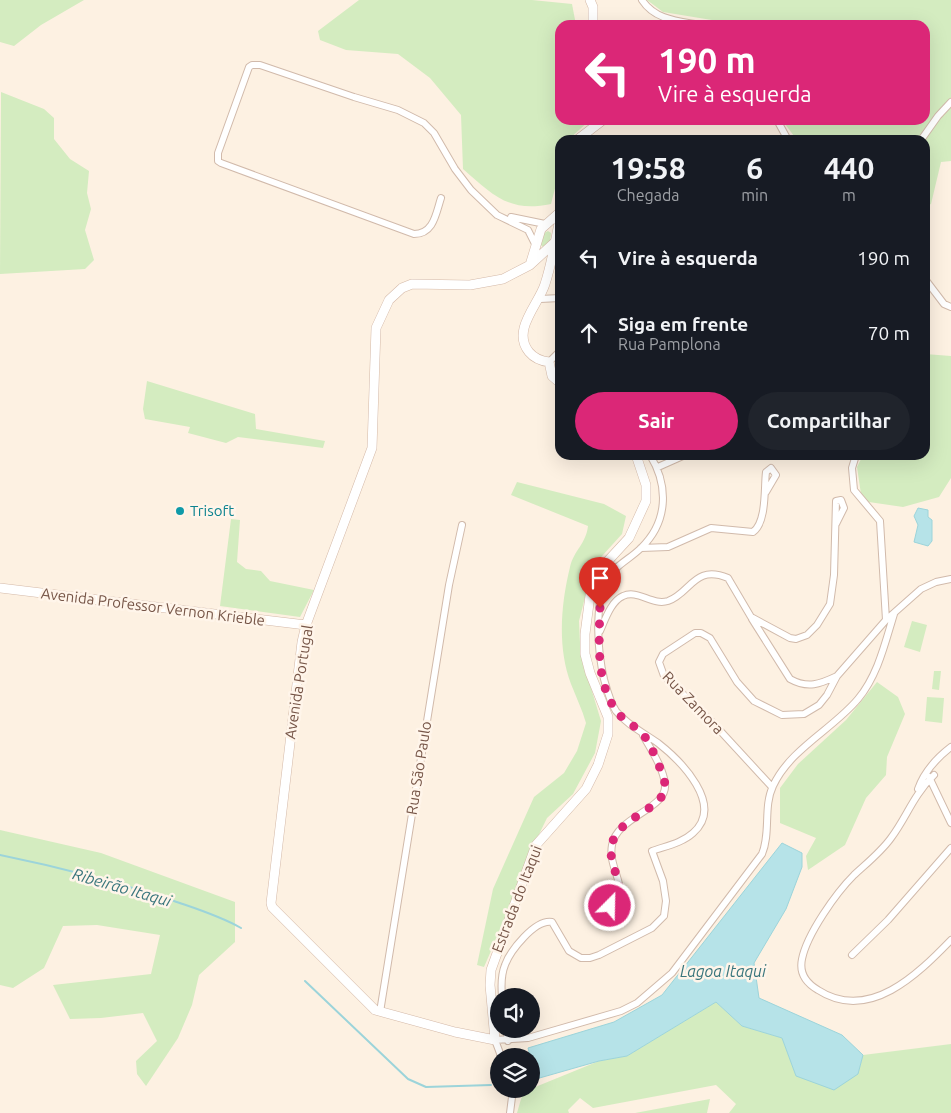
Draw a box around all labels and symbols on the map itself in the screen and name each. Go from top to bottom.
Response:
place label: Trisoft [190,502,234,519]
marker: Trisoft [174,505,186,517]
pin [579,557,621,608]
street label: Avenida Professor Vernon Krieble [40,584,266,629]
street label: Avenida Portugal [281,624,316,740]
street label: Rua Zamora [659,668,727,737]
street label: Rua São Paulo [403,720,434,816]
street label: Estrada do Itaqui [488,843,545,955]
water label: Ribeirão Itaqui [71,864,174,910]
position arrow [583,879,635,931]
water label: Lagoa Itaqui [680,962,767,980]

